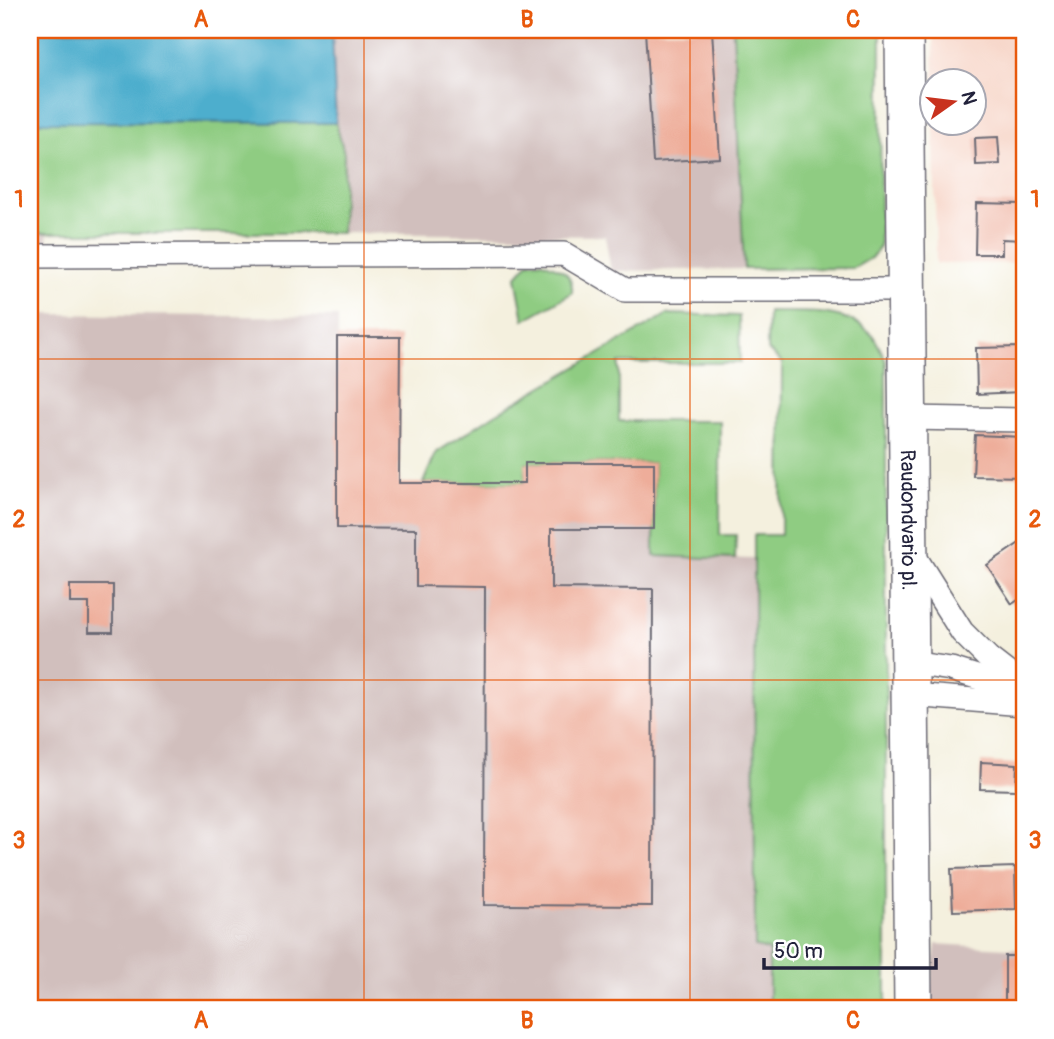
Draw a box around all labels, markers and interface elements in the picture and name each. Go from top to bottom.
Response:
text: A [194,5,209,34]
text: B [520,5,534,34]
text: C [846,5,860,34]
north arrow [918,66,988,136]
text: N [955,89,982,107]
text: 1 [15,185,24,214]
text: 1 [1031,185,1040,214]
street label: Raudondvario pl. [894,449,923,591]
text: 2 [13,505,26,534]
text: 2 [1029,505,1042,534]
text: 3 [13,826,25,855]
text: 3 [1029,826,1041,855]
scale bar [764,927,935,971]
text: 50 m [774,938,823,965]
text: A [194,1006,209,1035]
text: B [520,1006,534,1035]
text: C [846,1006,860,1035]

